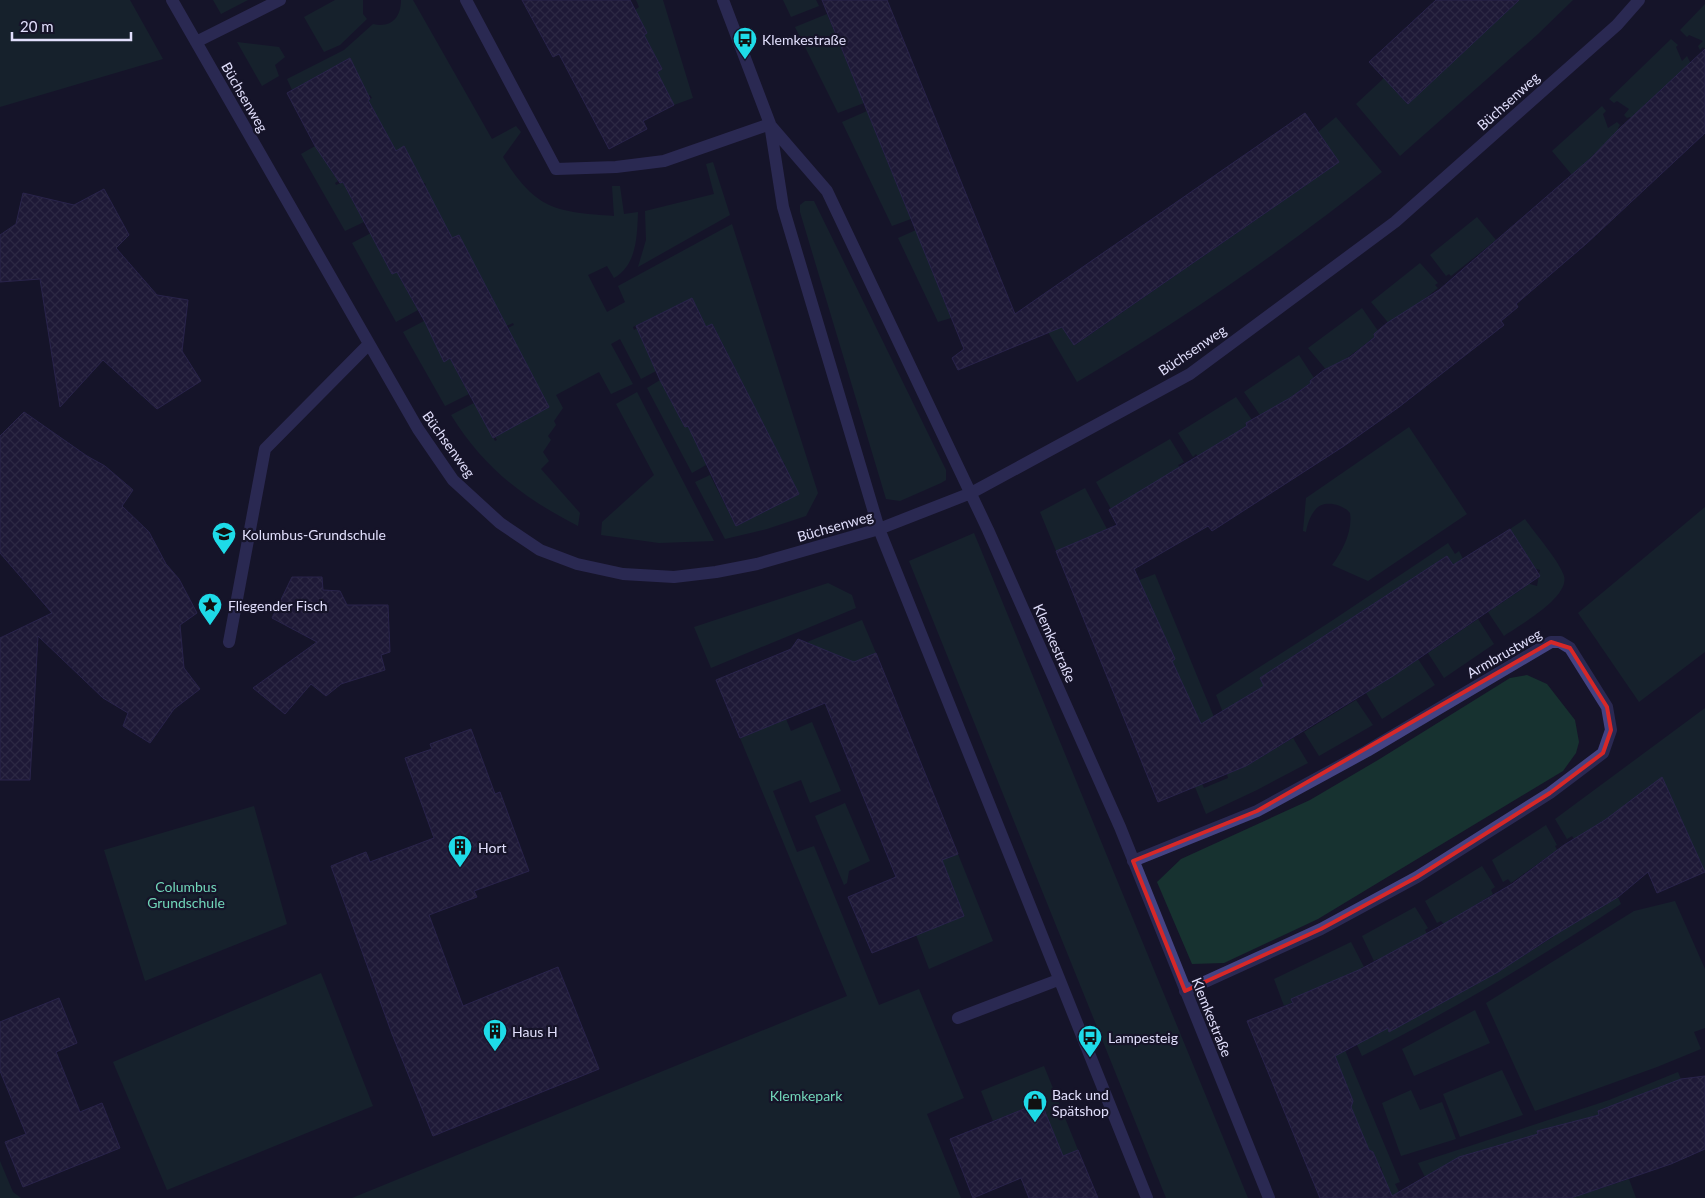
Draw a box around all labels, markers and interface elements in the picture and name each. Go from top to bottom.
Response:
scale bar [12,10,131,42]
text: 20 m [20,17,54,35]
bus stop icon: Klemkestraße [732,26,758,60]
place label: Klemkestraße [762,31,846,48]
street label: Büchsenweg [218,59,272,135]
street label: Büchsenweg [1473,69,1543,133]
street label: Büchsenweg [1155,321,1229,379]
street label: Büchsenweg [419,407,479,481]
street label: Büchsenweg [795,507,875,545]
school or university icon: Kolumbus-Grundschule [211,521,237,555]
place label: Kolumbus-Grundschule [242,526,386,543]
place icon: Fliegender Fisch [197,592,223,626]
place label: Fliegender Fisch [228,597,328,614]
street label: Klemkestraße [1030,601,1080,685]
street label: Armbrustweg [1464,625,1544,681]
building icon: Hort [447,834,473,868]
place label: Hort [478,839,507,856]
park label: Columbus Grundschule [147,878,225,911]
street label: Klemkestraße [1188,975,1236,1059]
building icon: Haus H [482,1018,508,1052]
place label: Haus H [512,1023,558,1040]
bus stop icon: Lampesteig [1077,1024,1103,1058]
place label: Lampesteig [1108,1029,1178,1046]
place label: Back und Spätshop [1052,1086,1109,1119]
park label: Klemkepark [770,1087,843,1104]
shop icon: Back und Spätshop [1022,1089,1048,1123]

